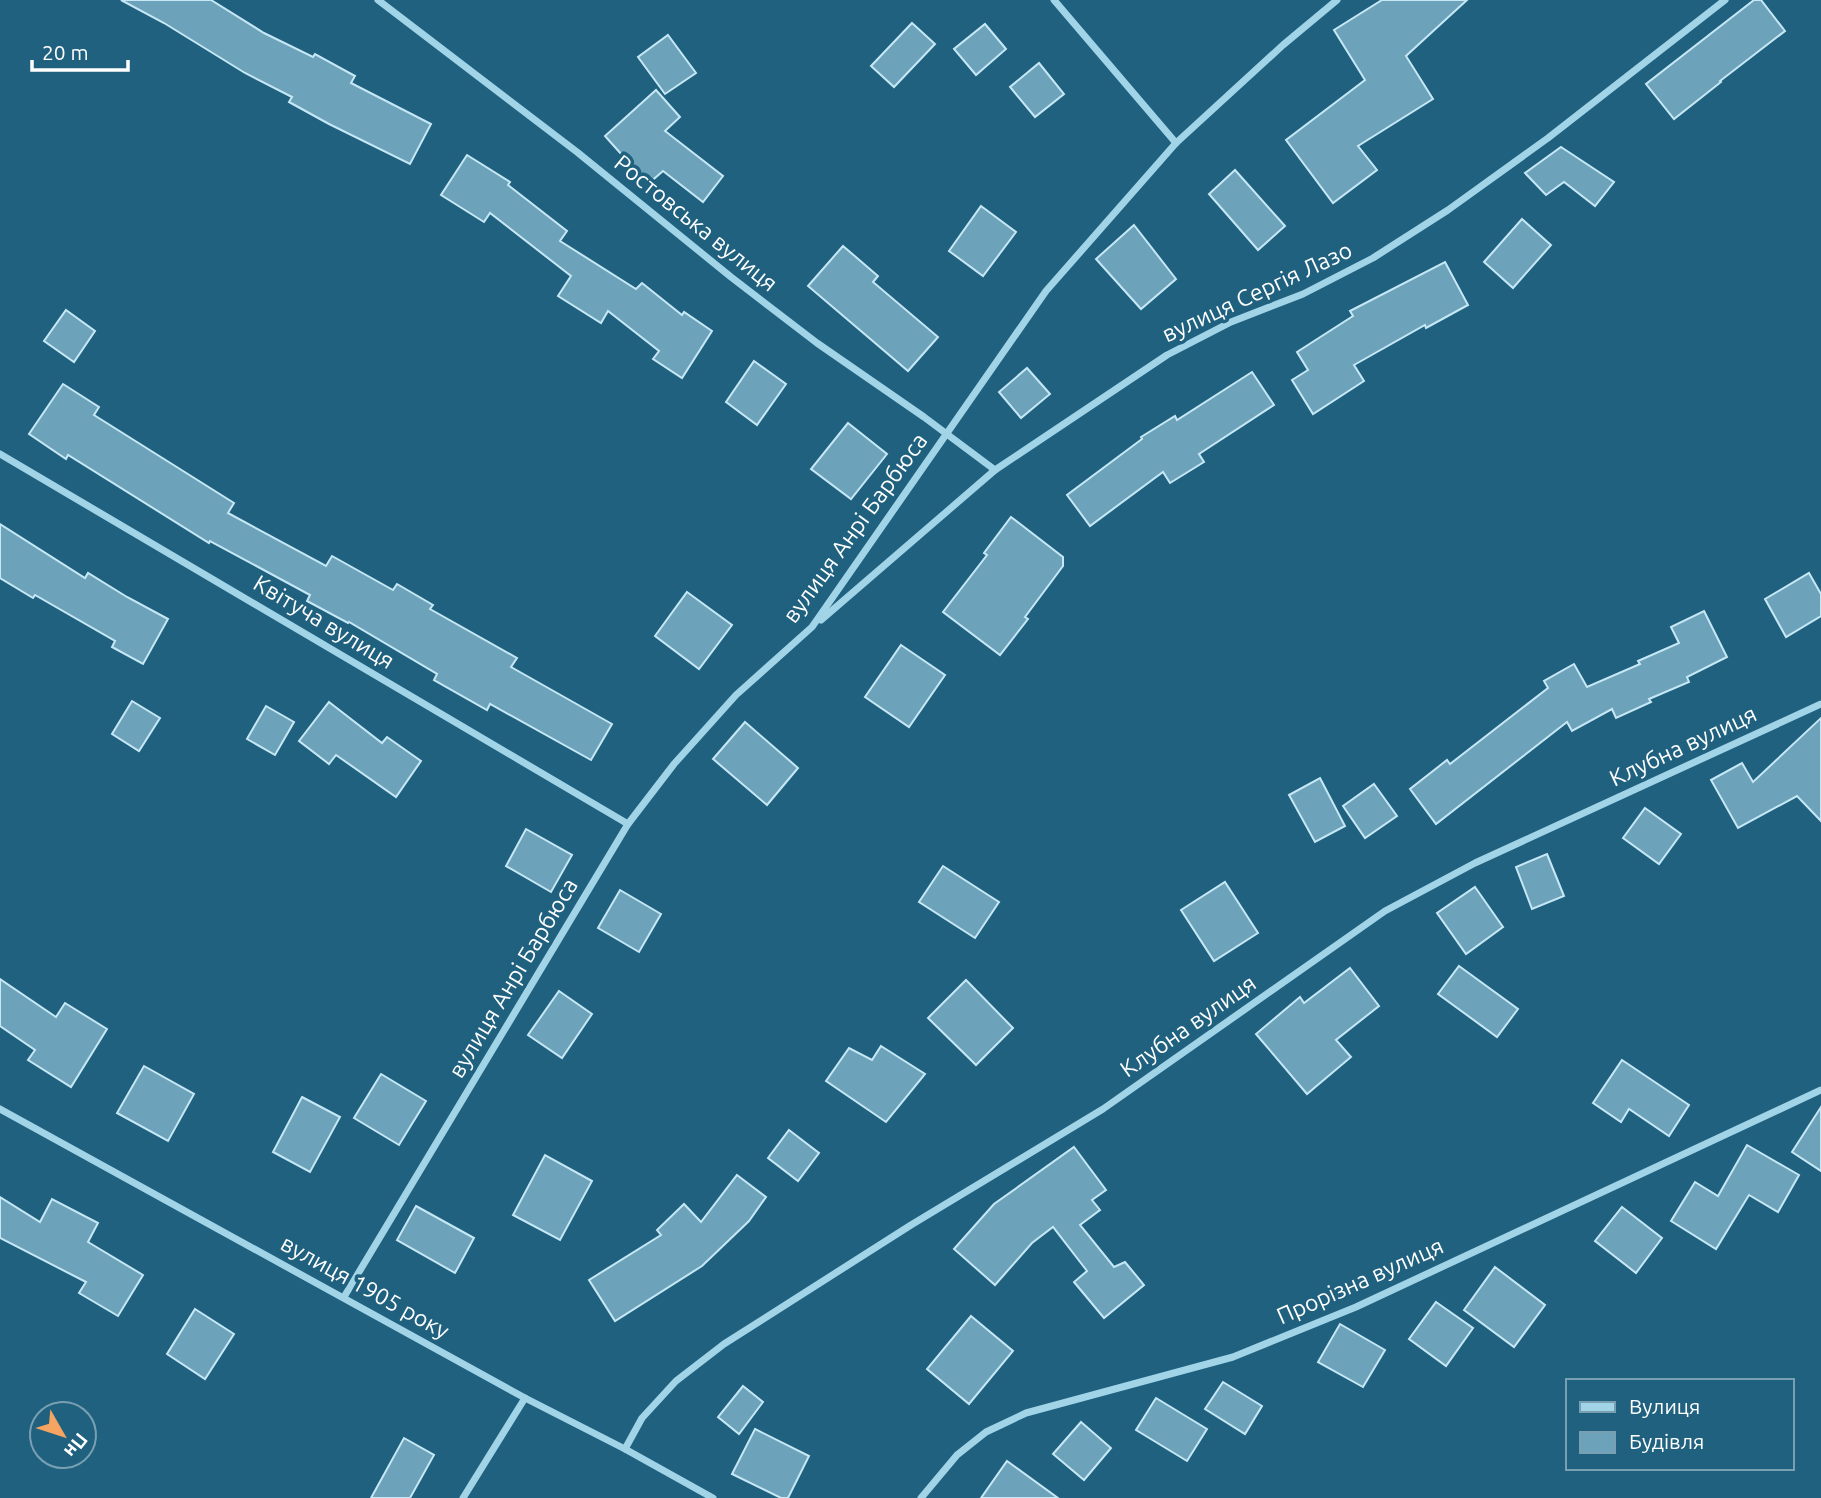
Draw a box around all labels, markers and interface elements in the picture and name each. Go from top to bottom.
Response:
scale bar [32,28,128,72]
text: 20 m [42,40,89,64]
street label: Ростовська вулиця [610,149,783,296]
street label: вулиця Сергія Лазо [1158,237,1356,346]
street label: вулиця Анрі Барбюса [778,428,932,627]
street label: Квітуча вулиця [249,570,399,673]
street label: Клубна вулиця [1605,701,1760,791]
street label: вулиця Анрі Барбюса [443,874,582,1082]
street label: Клубна вулиця [1115,970,1260,1082]
street label: вулиця 1905 року [277,1230,454,1343]
street label: Прорізна вулиця [1273,1233,1447,1328]
legend [1566,1379,1793,1470]
text: Вулиця [1629,1394,1700,1418]
north arrow [28,1400,98,1470]
text: Пн [60,1429,93,1462]
text: Будівля [1629,1429,1704,1453]

